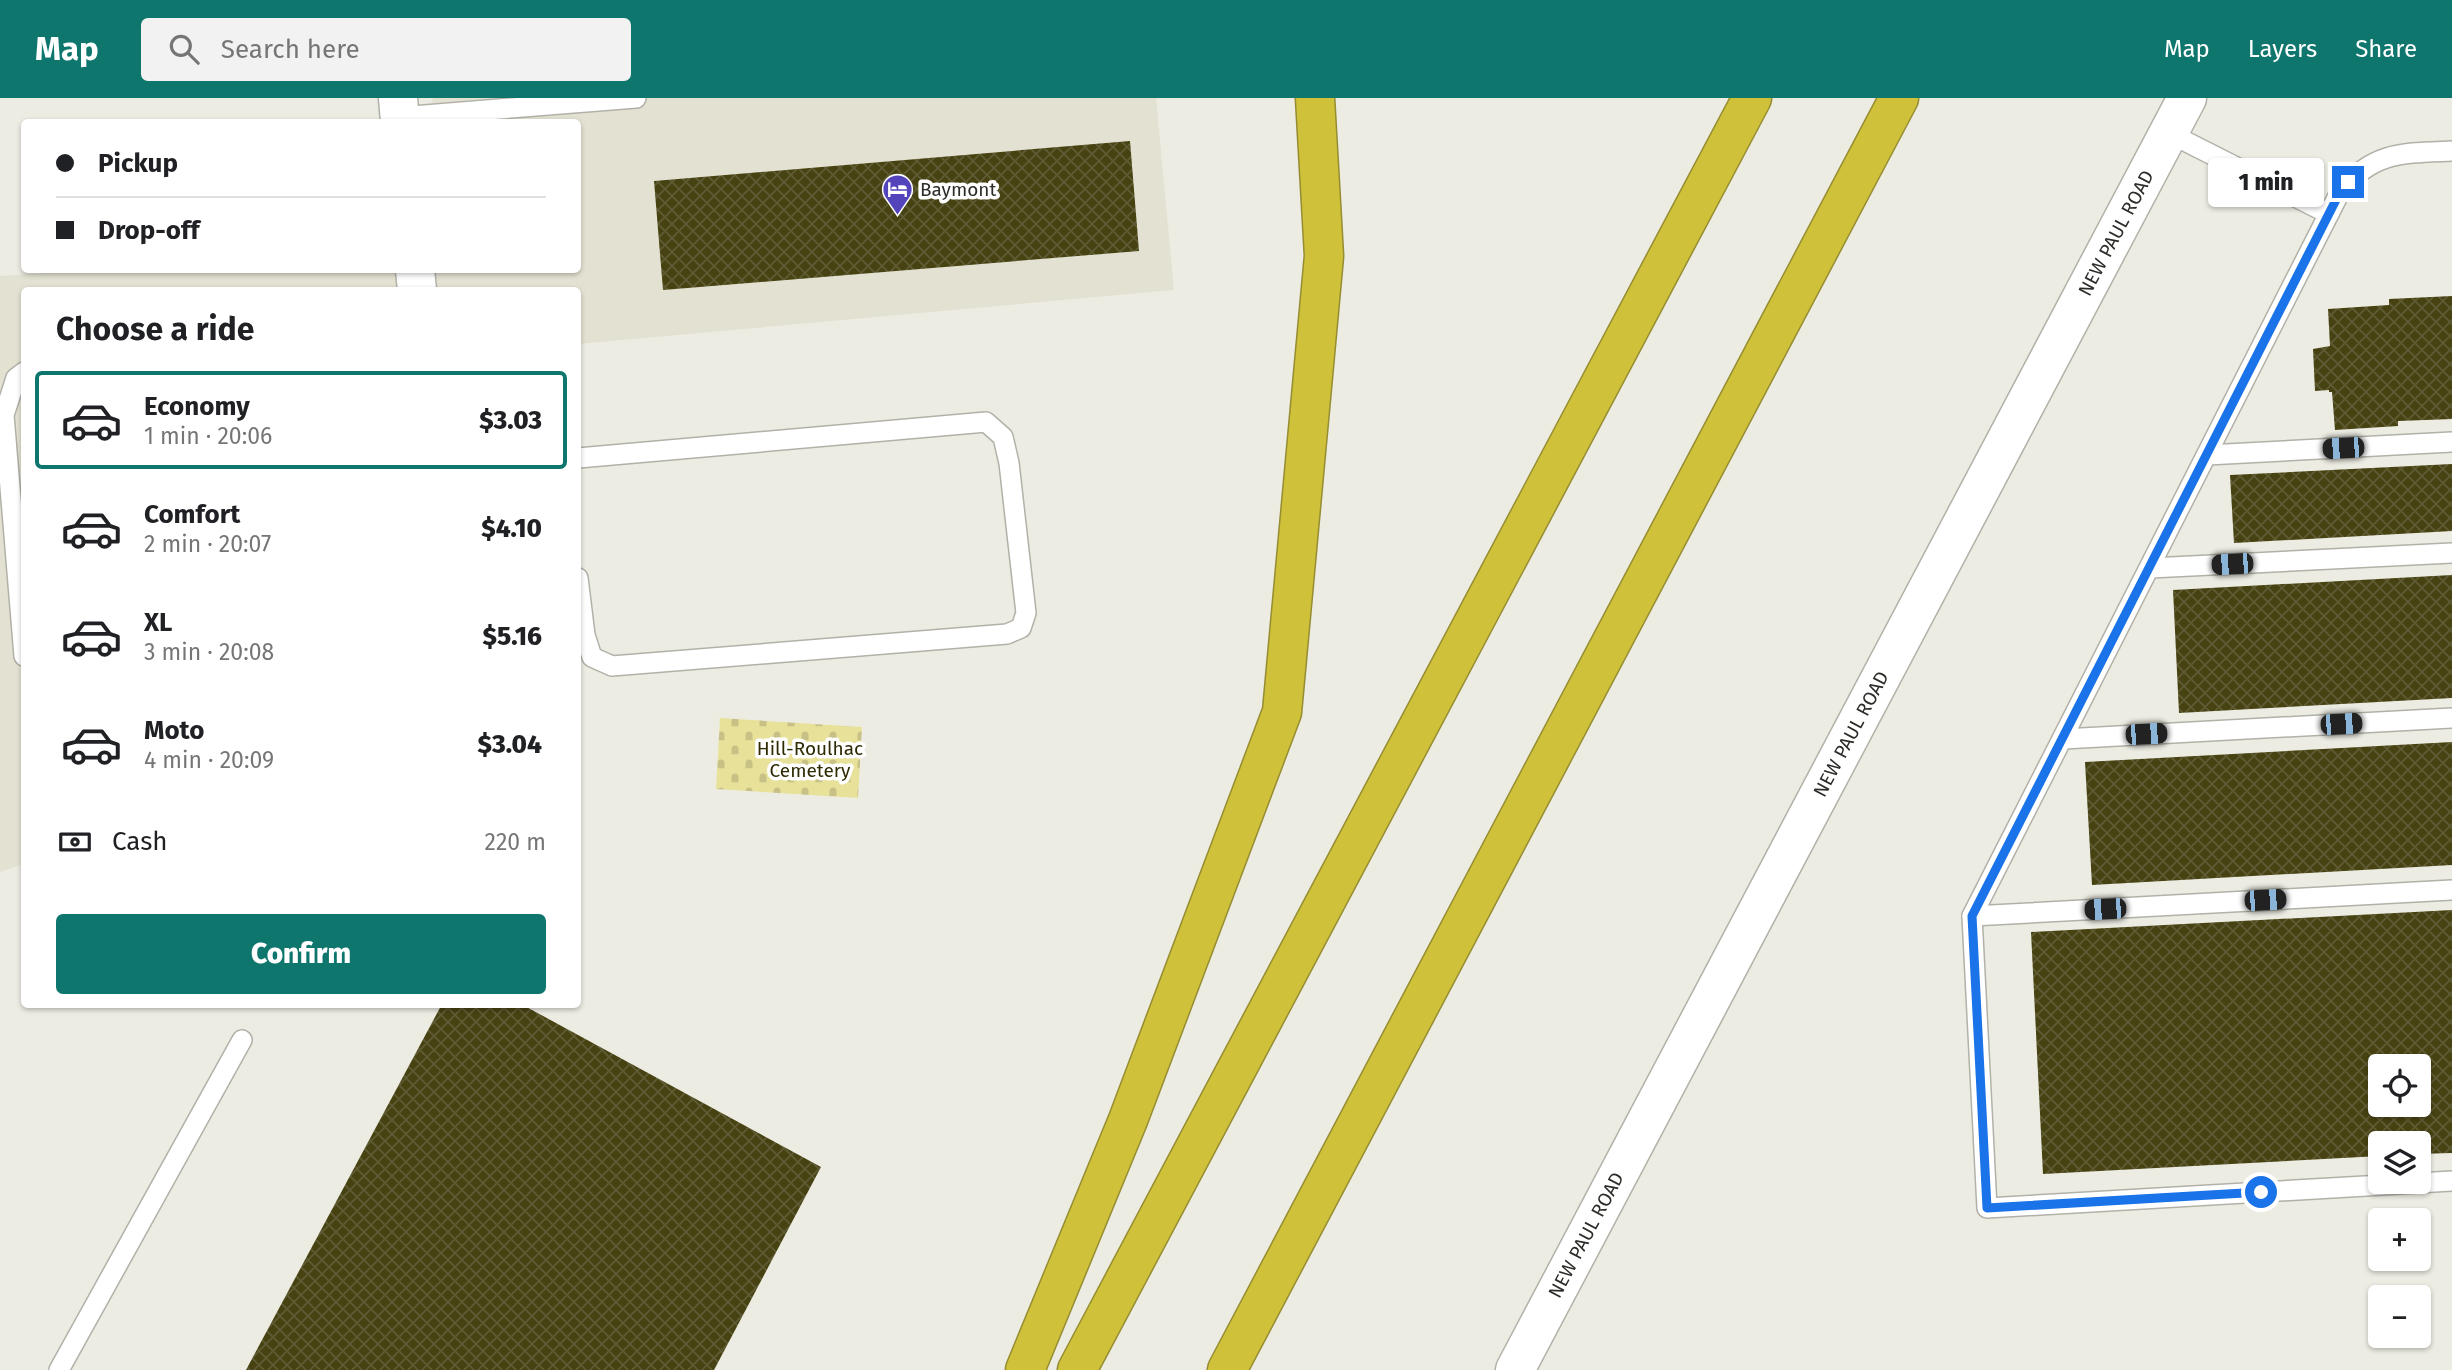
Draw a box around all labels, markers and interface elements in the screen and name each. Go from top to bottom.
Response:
search box [141,18,631,81]
text: Map [35,29,99,69]
icon: search [165,30,203,68]
text: Search here [221,34,360,65]
text: Map [2164,35,2210,63]
text: Layers [2248,35,2317,63]
text: Share [2355,35,2417,63]
text: Pickup [98,148,178,179]
callout: 1 min [2208,158,2324,206]
street label: NEW PAUL ROAD [2073,166,2159,300]
route end [2332,166,2364,198]
text: 1 min [2238,168,2294,196]
hotel icon: Baymont [880,172,914,216]
place label: Baymont [920,178,996,201]
text: Drop-off [98,215,200,246]
text: Choose a ride [56,310,254,348]
icon: car [60,389,123,452]
text: Economy [144,391,250,422]
text: $3.03 [479,405,542,436]
text: 1 min · 20:06 [144,422,272,450]
car [2322,436,2365,460]
icon: car [60,497,123,560]
text: Comfort [144,499,240,530]
text: $4.10 [481,513,542,544]
text: 2 min · 20:07 [144,530,271,558]
car [2211,552,2254,576]
icon: car [60,605,123,668]
text: XL [144,607,172,638]
text: $5.16 [483,621,542,652]
text: 3 min · 20:08 [144,638,274,666]
street label: NEW PAUL ROAD [1808,667,1894,801]
car [2320,712,2363,736]
icon: car [60,713,123,776]
text: Moto [144,715,204,746]
car [2125,722,2168,746]
text: $3.04 [478,729,542,760]
park label: Hill-Roulhac Cemetery [757,737,863,782]
text: 4 min · 20:09 [144,746,274,774]
icon: cash [56,823,94,861]
text: Cash [112,826,168,857]
text: 220 m [485,828,546,856]
car [2244,888,2287,912]
car [2084,897,2127,921]
button: Confirm [56,914,546,994]
map controls [2368,1054,2431,1348]
button: locate [2368,1054,2431,1117]
button: layers [2368,1131,2431,1194]
street label: NEW PAUL ROAD [1543,1168,1629,1302]
route start [2245,1176,2277,1208]
button: + [2368,1208,2431,1271]
button: − [2368,1285,2431,1348]

